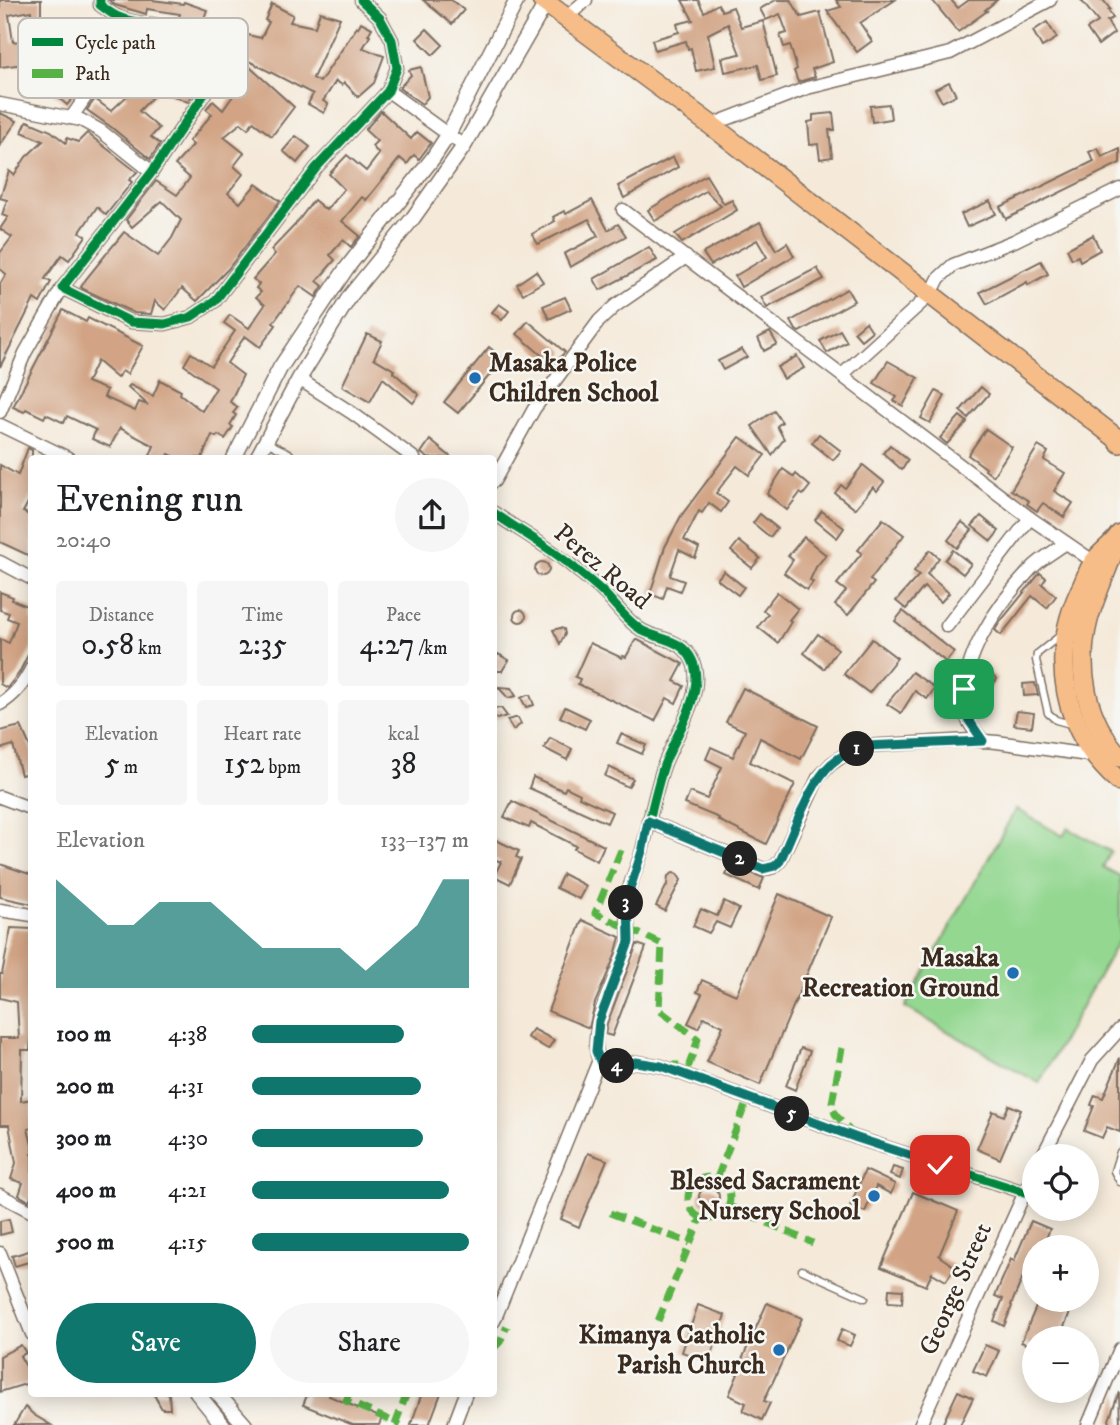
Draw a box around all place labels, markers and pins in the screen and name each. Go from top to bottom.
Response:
place label: Masaka Police Children School [489,347,660,410]
marker: Masaka Police Children School [467,370,483,386]
pin [934,659,994,719]
pin: 1 [840,732,874,766]
pin: 2 [722,842,758,876]
pin: 3 [608,886,644,920]
place label: Masaka Recreation Ground [802,942,1000,1005]
marker: Masaka Recreation Ground [1005,965,1021,981]
pin: 4 [600,1048,634,1084]
pin: 5 [774,1096,810,1132]
pin [910,1135,970,1195]
place label: Blessed Sacrament Nursery School [670,1165,861,1228]
marker: Blessed Sacrament Nursery School [866,1188,882,1204]
place label: Kimanya Catholic Parish Church [579,1319,765,1382]
marker: Kimanya Catholic Parish Church [771,1342,787,1358]

